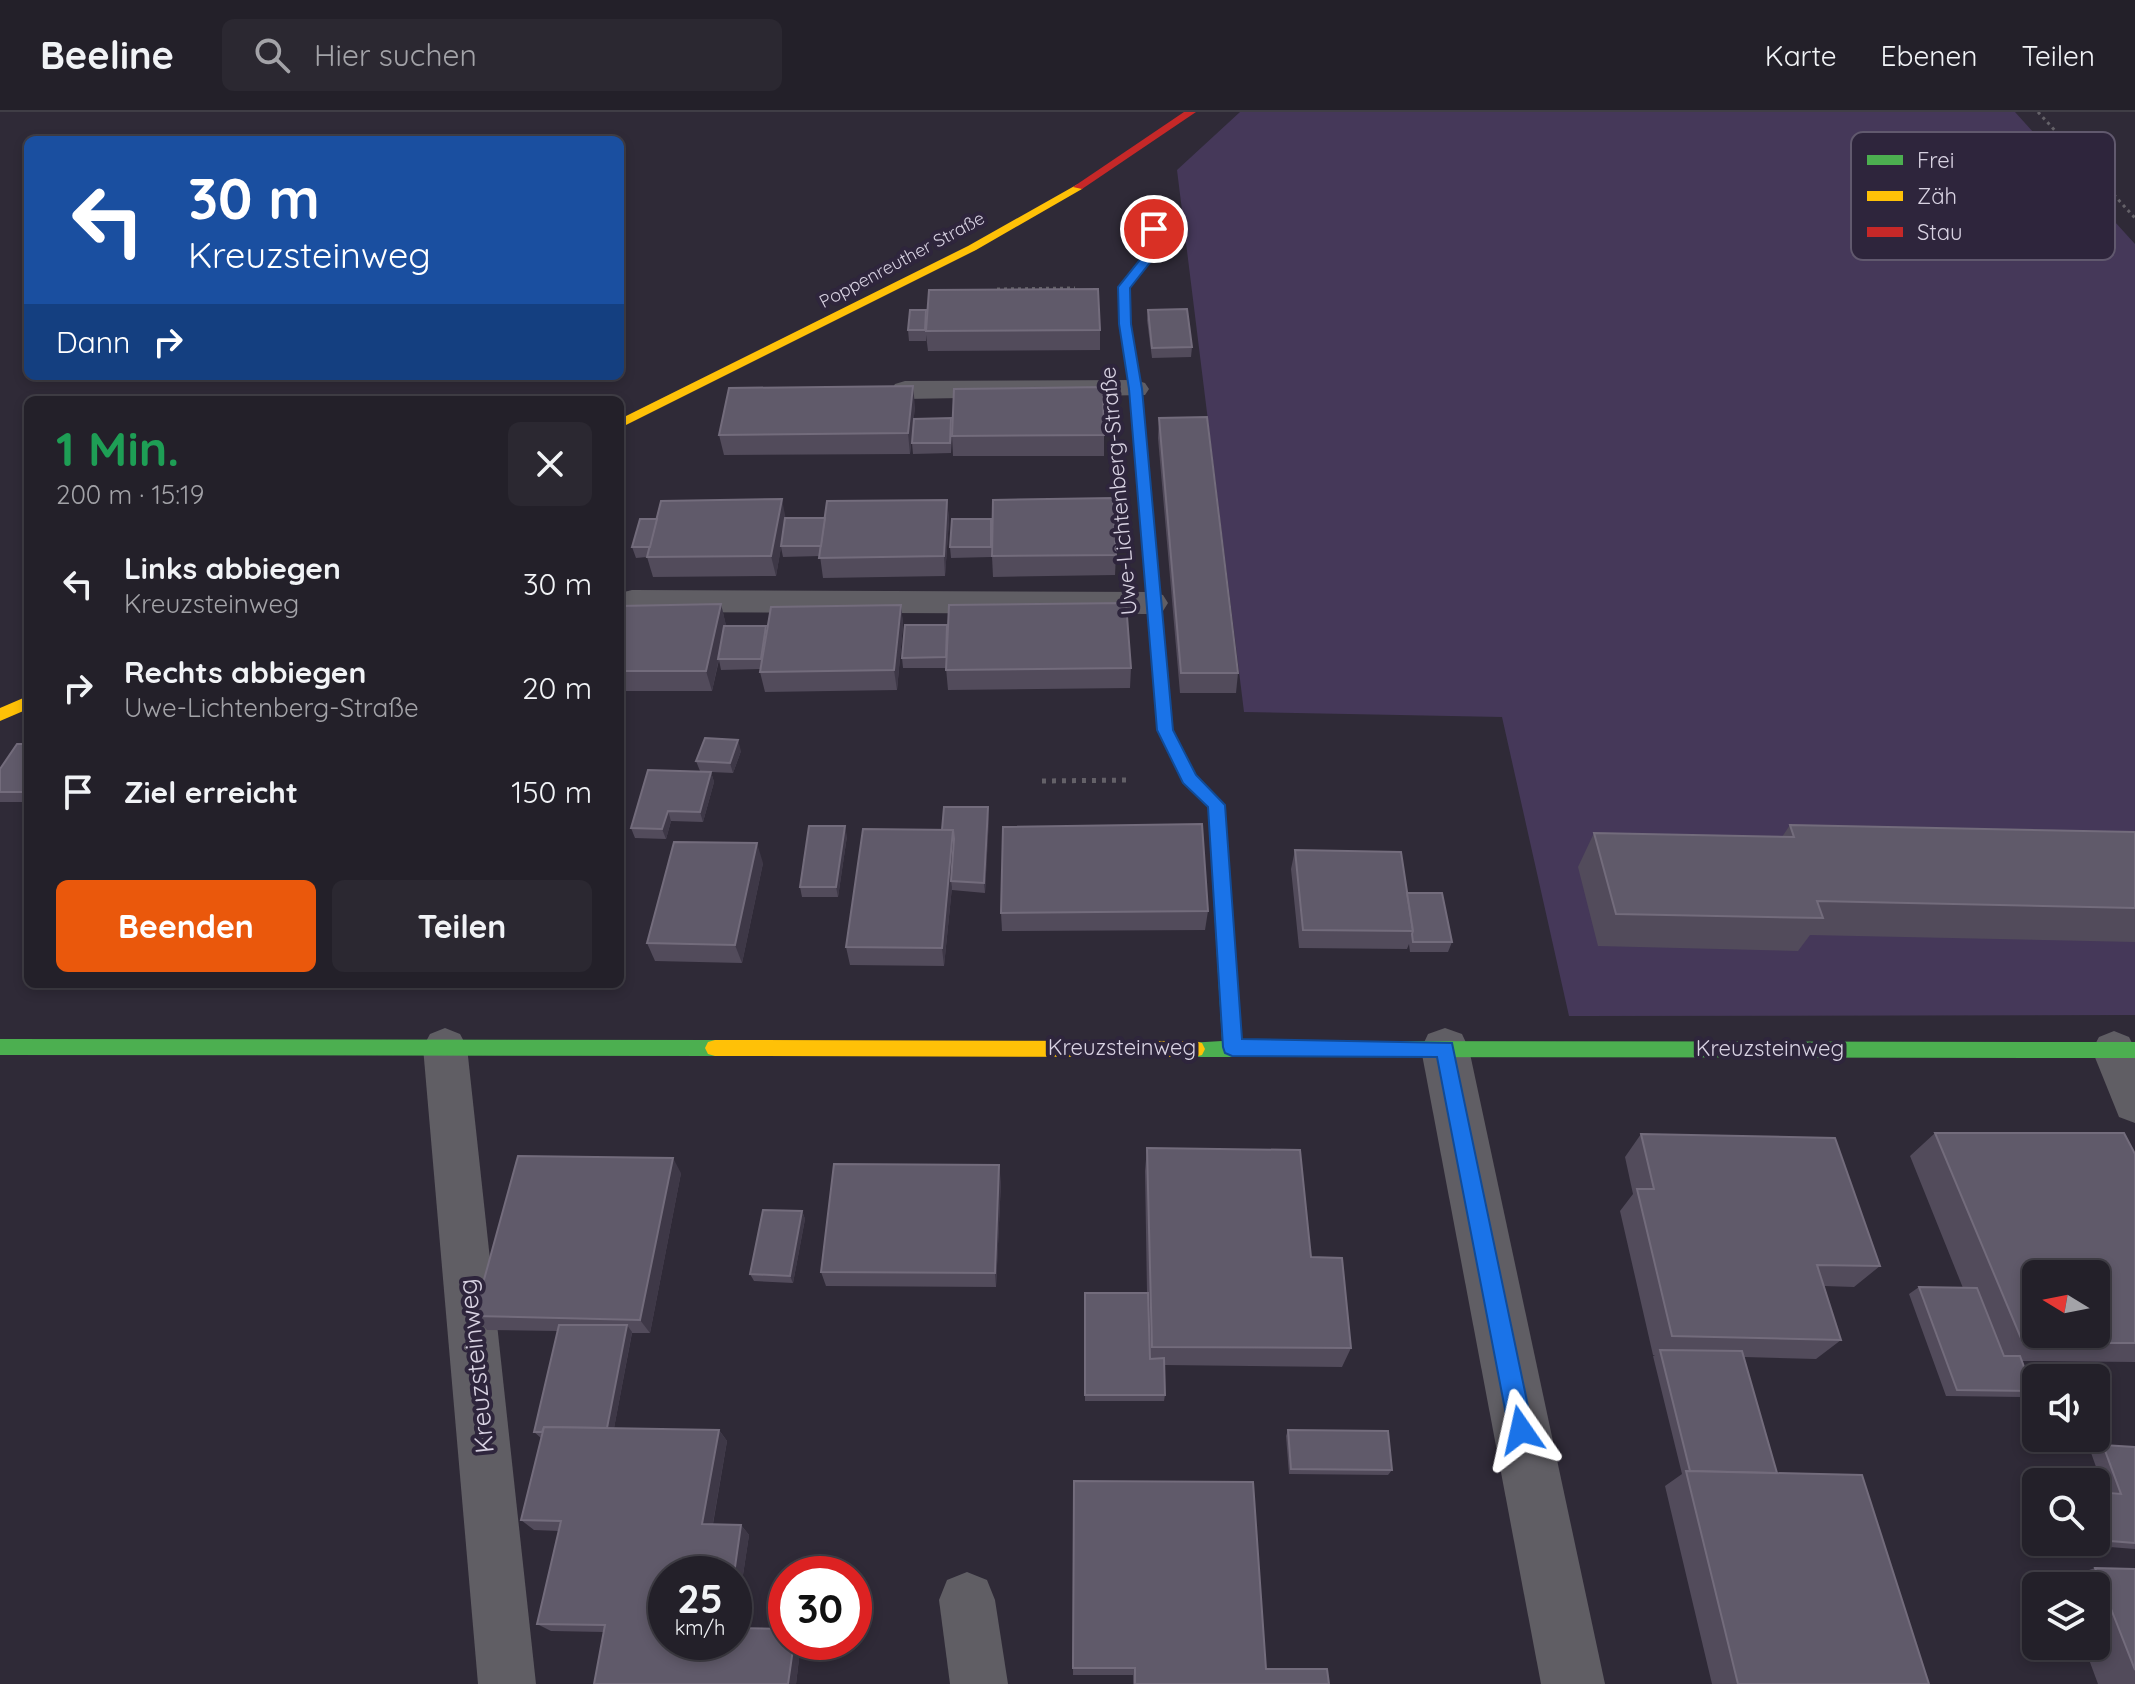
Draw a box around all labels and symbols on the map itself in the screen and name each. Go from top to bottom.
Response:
legend [1851,132,2115,260]
text: Frei [1917,146,1954,174]
text: Zäh [1917,182,1957,210]
pin [1120,195,1188,263]
street label: Poppenreuther Straße [815,206,988,313]
text: Stau [1917,218,1962,246]
street label: Uwe-Lichtenberg-Straße [1093,366,1143,616]
street label: Kreuzsteinweg [1048,1033,1196,1061]
street label: Kreuzsteinweg [1696,1034,1844,1062]
north arrow [2022,1260,2110,1348]
street label: Kreuzsteinweg [450,1277,501,1455]
position arrow [1479,1388,1563,1472]
speed limit sign: 30 [768,1556,872,1660]

